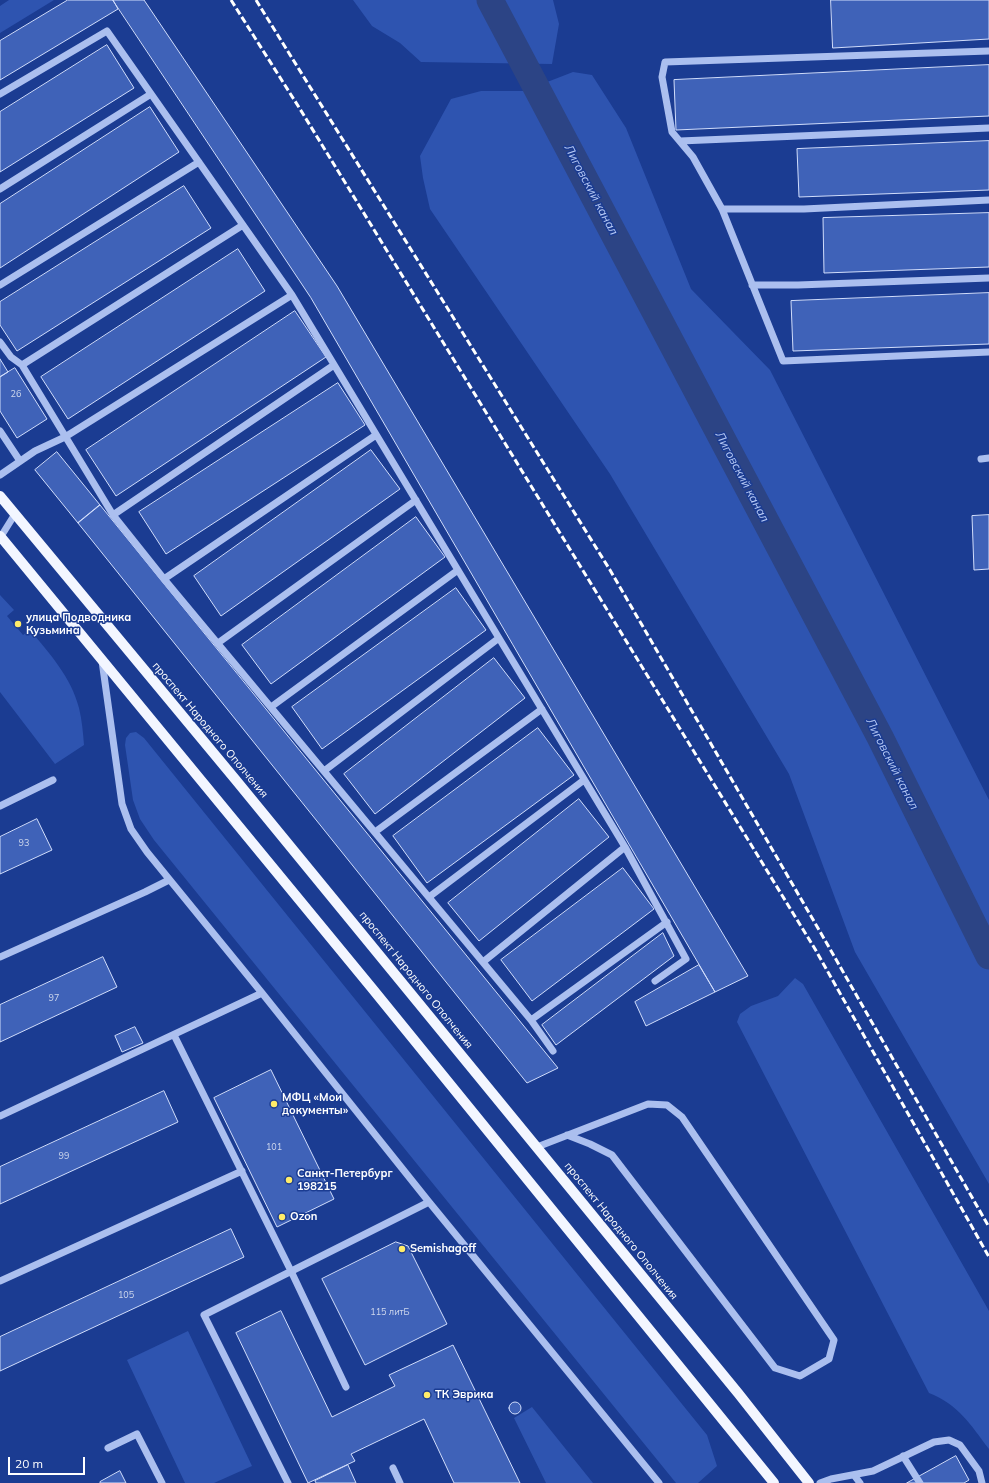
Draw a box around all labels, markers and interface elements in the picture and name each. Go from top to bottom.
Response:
water label: Лиговский канал [561,142,621,238]
house number: 26 [11,389,21,399]
water label: Лиговский канал [712,429,772,525]
place label: улица Подводника Кузьмина [26,611,131,637]
marker: улица Подводника Кузьмина [13,619,23,629]
street label: проспект Народного Ополчения [149,660,271,800]
water label: Лиговский канал [863,716,921,812]
house number: 93 [19,838,29,848]
street label: проспект Народного Ополчения [356,909,476,1051]
house number: 97 [49,993,59,1003]
place label: МФЦ «Мои документы» [282,1091,348,1117]
marker: МФЦ «Мои документы» [269,1099,279,1109]
house number: 101 [266,1142,282,1152]
house number: 99 [59,1151,69,1161]
street label: проспект Народного Ополчения [561,1160,681,1302]
place label: Санкт-Петербург 198215 [297,1167,393,1193]
marker: Санкт-Петербург 198215 [284,1175,294,1185]
place label: Ozon [290,1210,317,1224]
marker: Ozon [277,1212,287,1222]
place label: Semishagoff [410,1242,476,1256]
marker: Semishagoff [397,1244,407,1254]
house number: 105 [118,1290,134,1300]
house number: 115 литБ [370,1307,410,1317]
place label: ТК Эврика [435,1388,493,1402]
marker: ТК Эврика [422,1390,432,1400]
scale bar [10,1449,87,1475]
text: 20 m [15,1456,43,1471]

